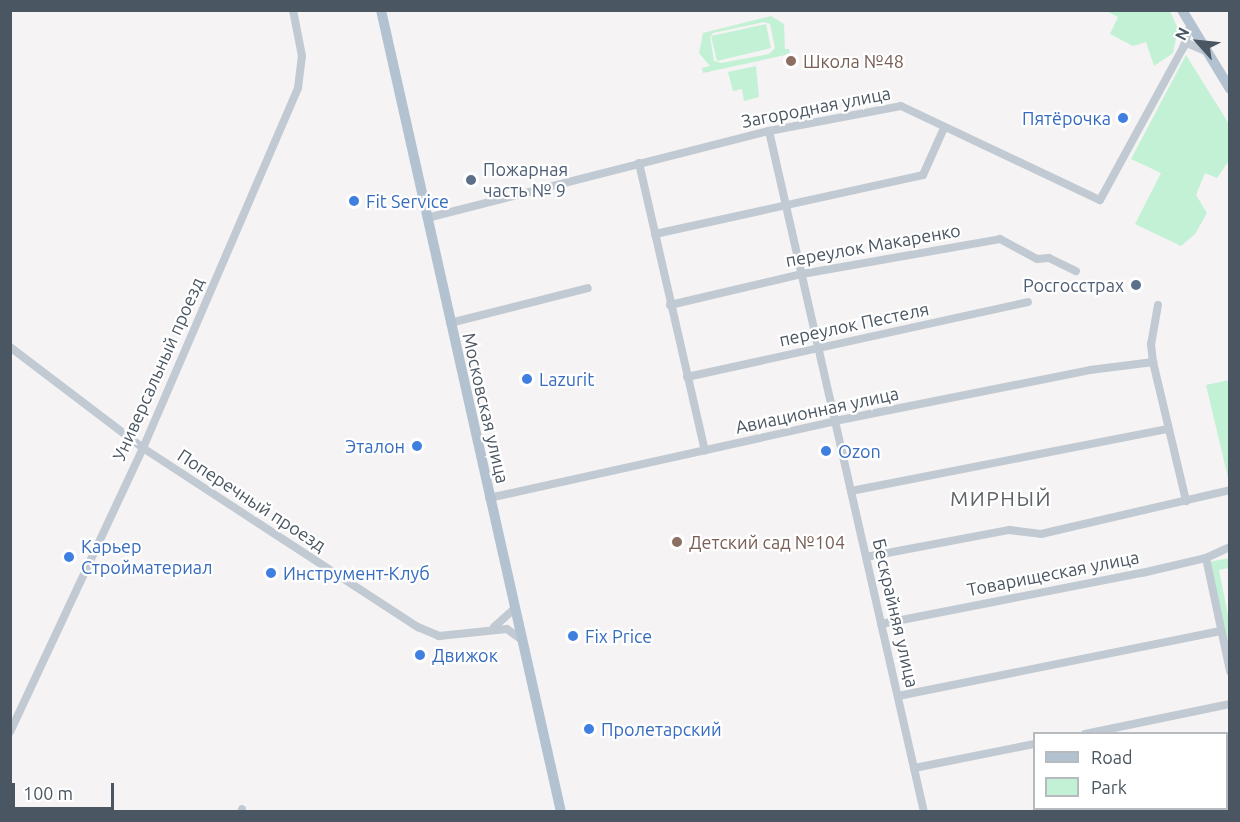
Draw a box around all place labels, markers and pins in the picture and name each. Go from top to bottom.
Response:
place label: Школа №48 [803,50,904,72]
marker: Школа №48 [784,54,798,68]
place label: Пятёрочка [1022,107,1111,129]
marker: Пятёрочка [1116,111,1130,125]
place label: Пожарная часть № 9 [483,159,568,201]
marker: Пожарная часть № 9 [464,173,478,187]
place label: Fit Service [366,190,449,212]
marker: Fit Service [347,194,361,208]
place label: Росгосстрах [1023,274,1124,296]
marker: Росгосстрах [1129,278,1143,292]
place label: Lazurit [539,368,594,390]
marker: Lazurit [520,372,534,386]
place label: Эталон [345,435,405,457]
marker: Эталон [410,439,424,453]
place label: Ozon [838,440,881,462]
marker: Ozon [819,444,833,458]
place label: Детский сад №104 [689,531,845,553]
marker: Детский сад №104 [670,535,684,549]
place label: Карьер Стройматериал [81,536,213,578]
marker: Карьер Стройматериал [62,550,76,564]
place label: Инструмент-Клуб [283,562,430,584]
marker: Инструмент-Клуб [264,566,278,580]
place label: Fix Price [585,625,652,647]
marker: Fix Price [566,629,580,643]
place label: Движок [432,644,498,666]
marker: Движок [413,648,427,662]
place label: Пролетарский [601,718,722,740]
marker: Пролетарский [582,722,596,736]

